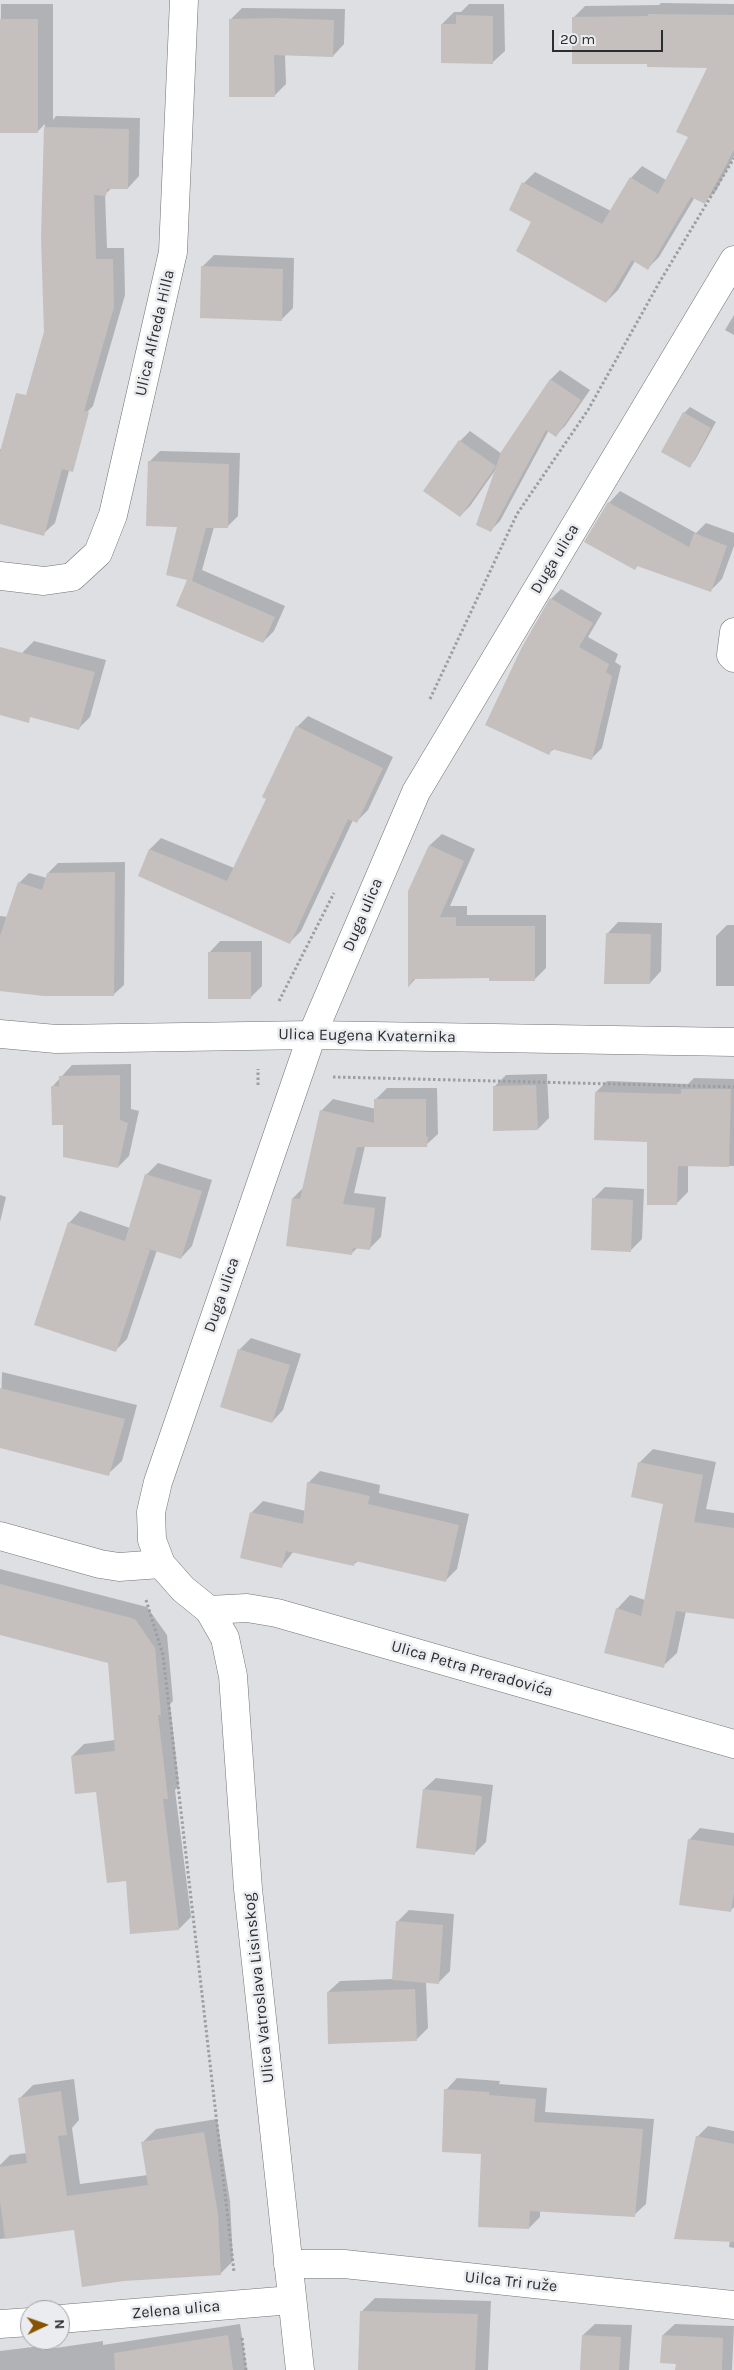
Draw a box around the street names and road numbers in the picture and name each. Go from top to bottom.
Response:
street label: Ulica Alfreda Hilla [131,268,179,398]
street label: Duga ulica [527,521,583,597]
street label: Duga ulica [339,875,387,955]
street label: Ulica Eugena Kvaternika [278,1025,456,1047]
street label: Duga ulica [200,1255,244,1335]
street label: Ulica Petra Preradovića [389,1637,555,1701]
street label: Ulica Vatroslava Lisinskog [239,1892,279,2084]
street label: Uilca Tri ruže [464,2268,558,2296]
street label: Zelena ulica [131,2297,221,2323]

